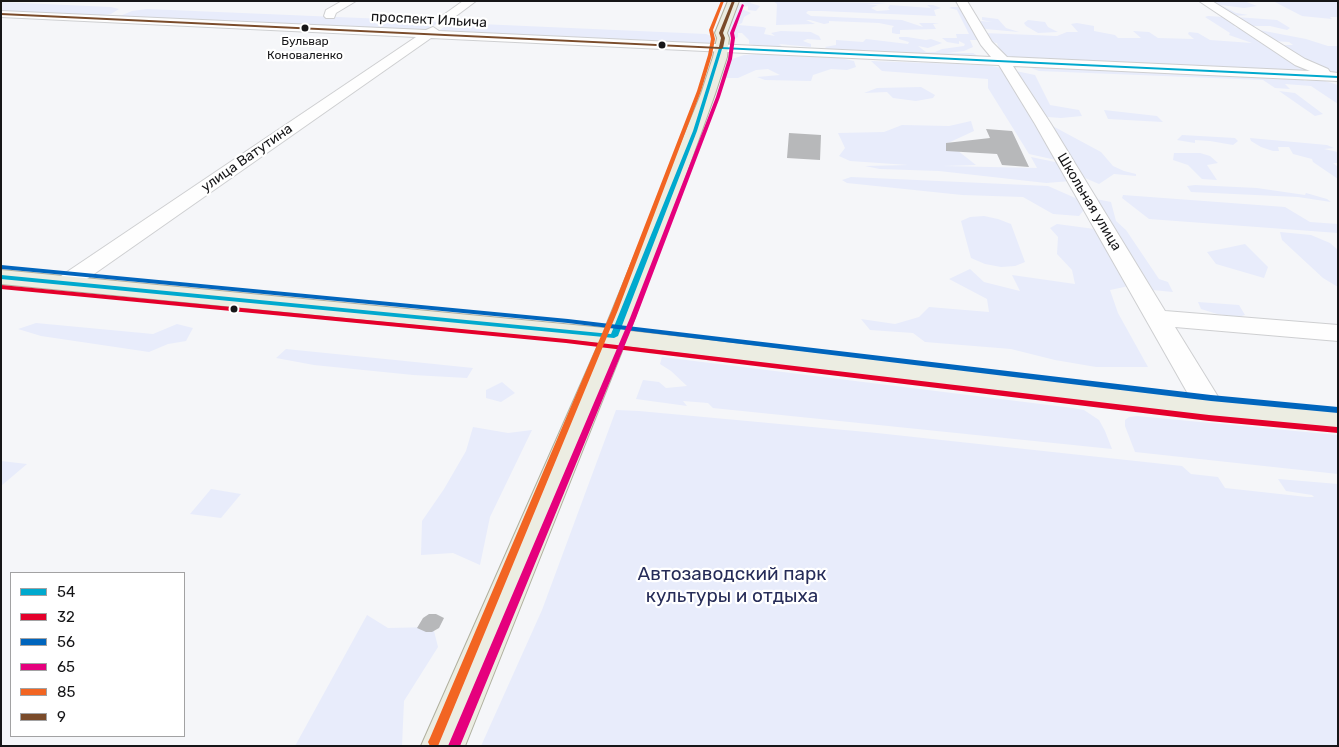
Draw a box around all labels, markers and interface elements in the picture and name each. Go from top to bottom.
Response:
street label: проспект Ильича [371,9,487,31]
marker: Бульвар Коноваленко [300,23,310,33]
place label: Бульвар Коноваленко [267,35,343,63]
unlabelled marker [657,40,667,50]
street label: улица Ватутина [198,120,296,196]
street label: Школьная улица [1053,150,1125,254]
unlabelled marker [229,304,239,314]
park label: Автозаводский парк культуры и отдыха [638,564,826,608]
legend [10,572,185,737]
text: 54 [57,583,75,601]
text: 32 [57,608,75,626]
text: 56 [57,633,75,651]
text: 65 [57,658,75,676]
text: 85 [57,683,75,701]
text: 9 [57,708,66,726]

